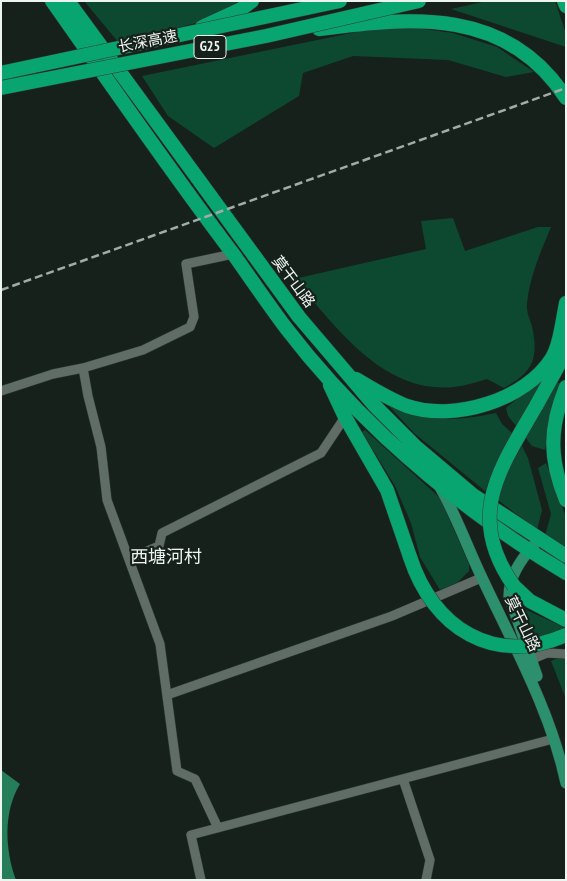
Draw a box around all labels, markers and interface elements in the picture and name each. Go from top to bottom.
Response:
street label: 长深高速 [117,27,179,57]
road number: G25 [194,36,226,58]
street label: 莫干山路 [268,253,318,311]
district label: 西塘河村 [130,547,202,569]
street label: 莫干山路 [501,593,543,655]

